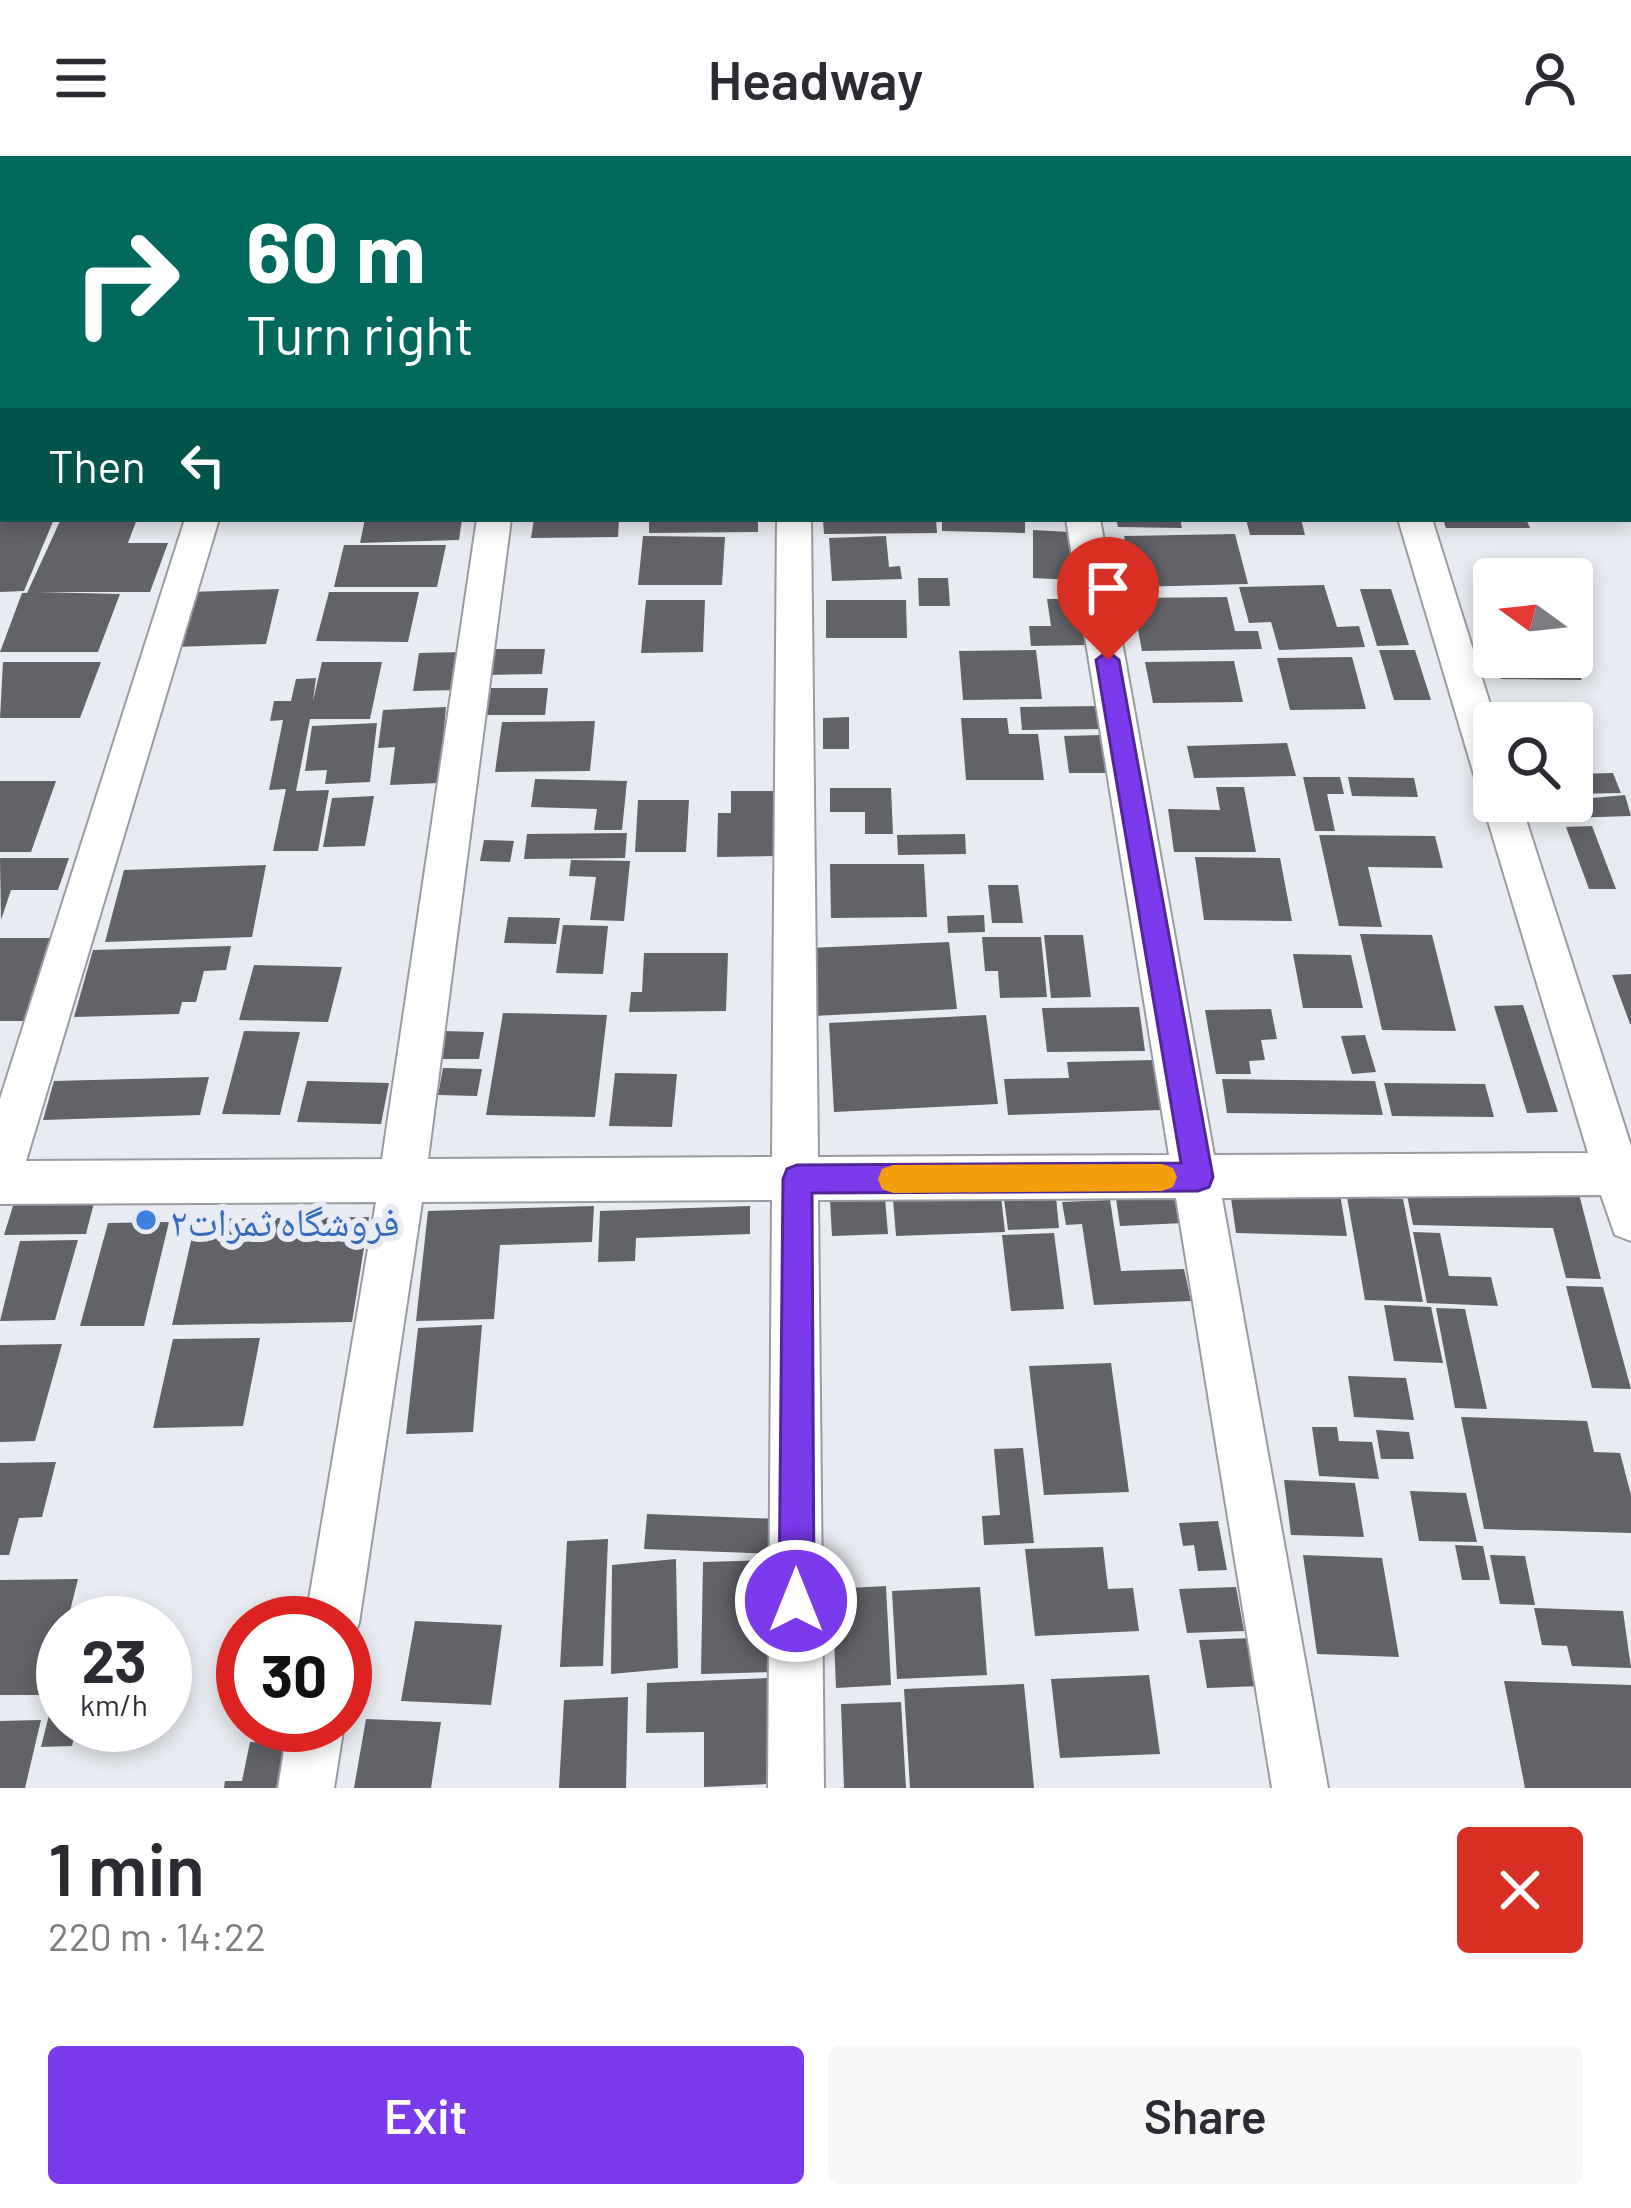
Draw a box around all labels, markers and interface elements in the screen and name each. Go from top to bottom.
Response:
icon: menu [48,45,114,111]
icon: person [1517,45,1583,111]
text: Headway [708,46,923,111]
text: 60 m [246,199,426,300]
icon: right [48,204,204,360]
text: Turn right [246,301,474,366]
icon: left [170,432,236,498]
text: Then [48,438,146,492]
pin [1057,537,1159,660]
icon: arrive [1075,555,1141,621]
north arrow [1473,558,1593,678]
map controls [1473,558,1593,822]
button: search [1473,702,1593,822]
place label: فروشگاه ثمرات٢ [170,1197,400,1244]
marker: فروشگاه ثمرات٢ [133,1207,159,1233]
position arrow [733,1538,859,1664]
speed limit sign: 30 [216,1596,372,1752]
text: 23 [81,1623,147,1695]
text: km/h [80,1686,148,1722]
text: 1 min [48,1824,205,1910]
button: close [1457,1827,1583,1953]
text: 220 m · 14:22 [48,1912,266,1959]
button: Exit [48,2046,804,2184]
button: Share [828,2046,1583,2184]

